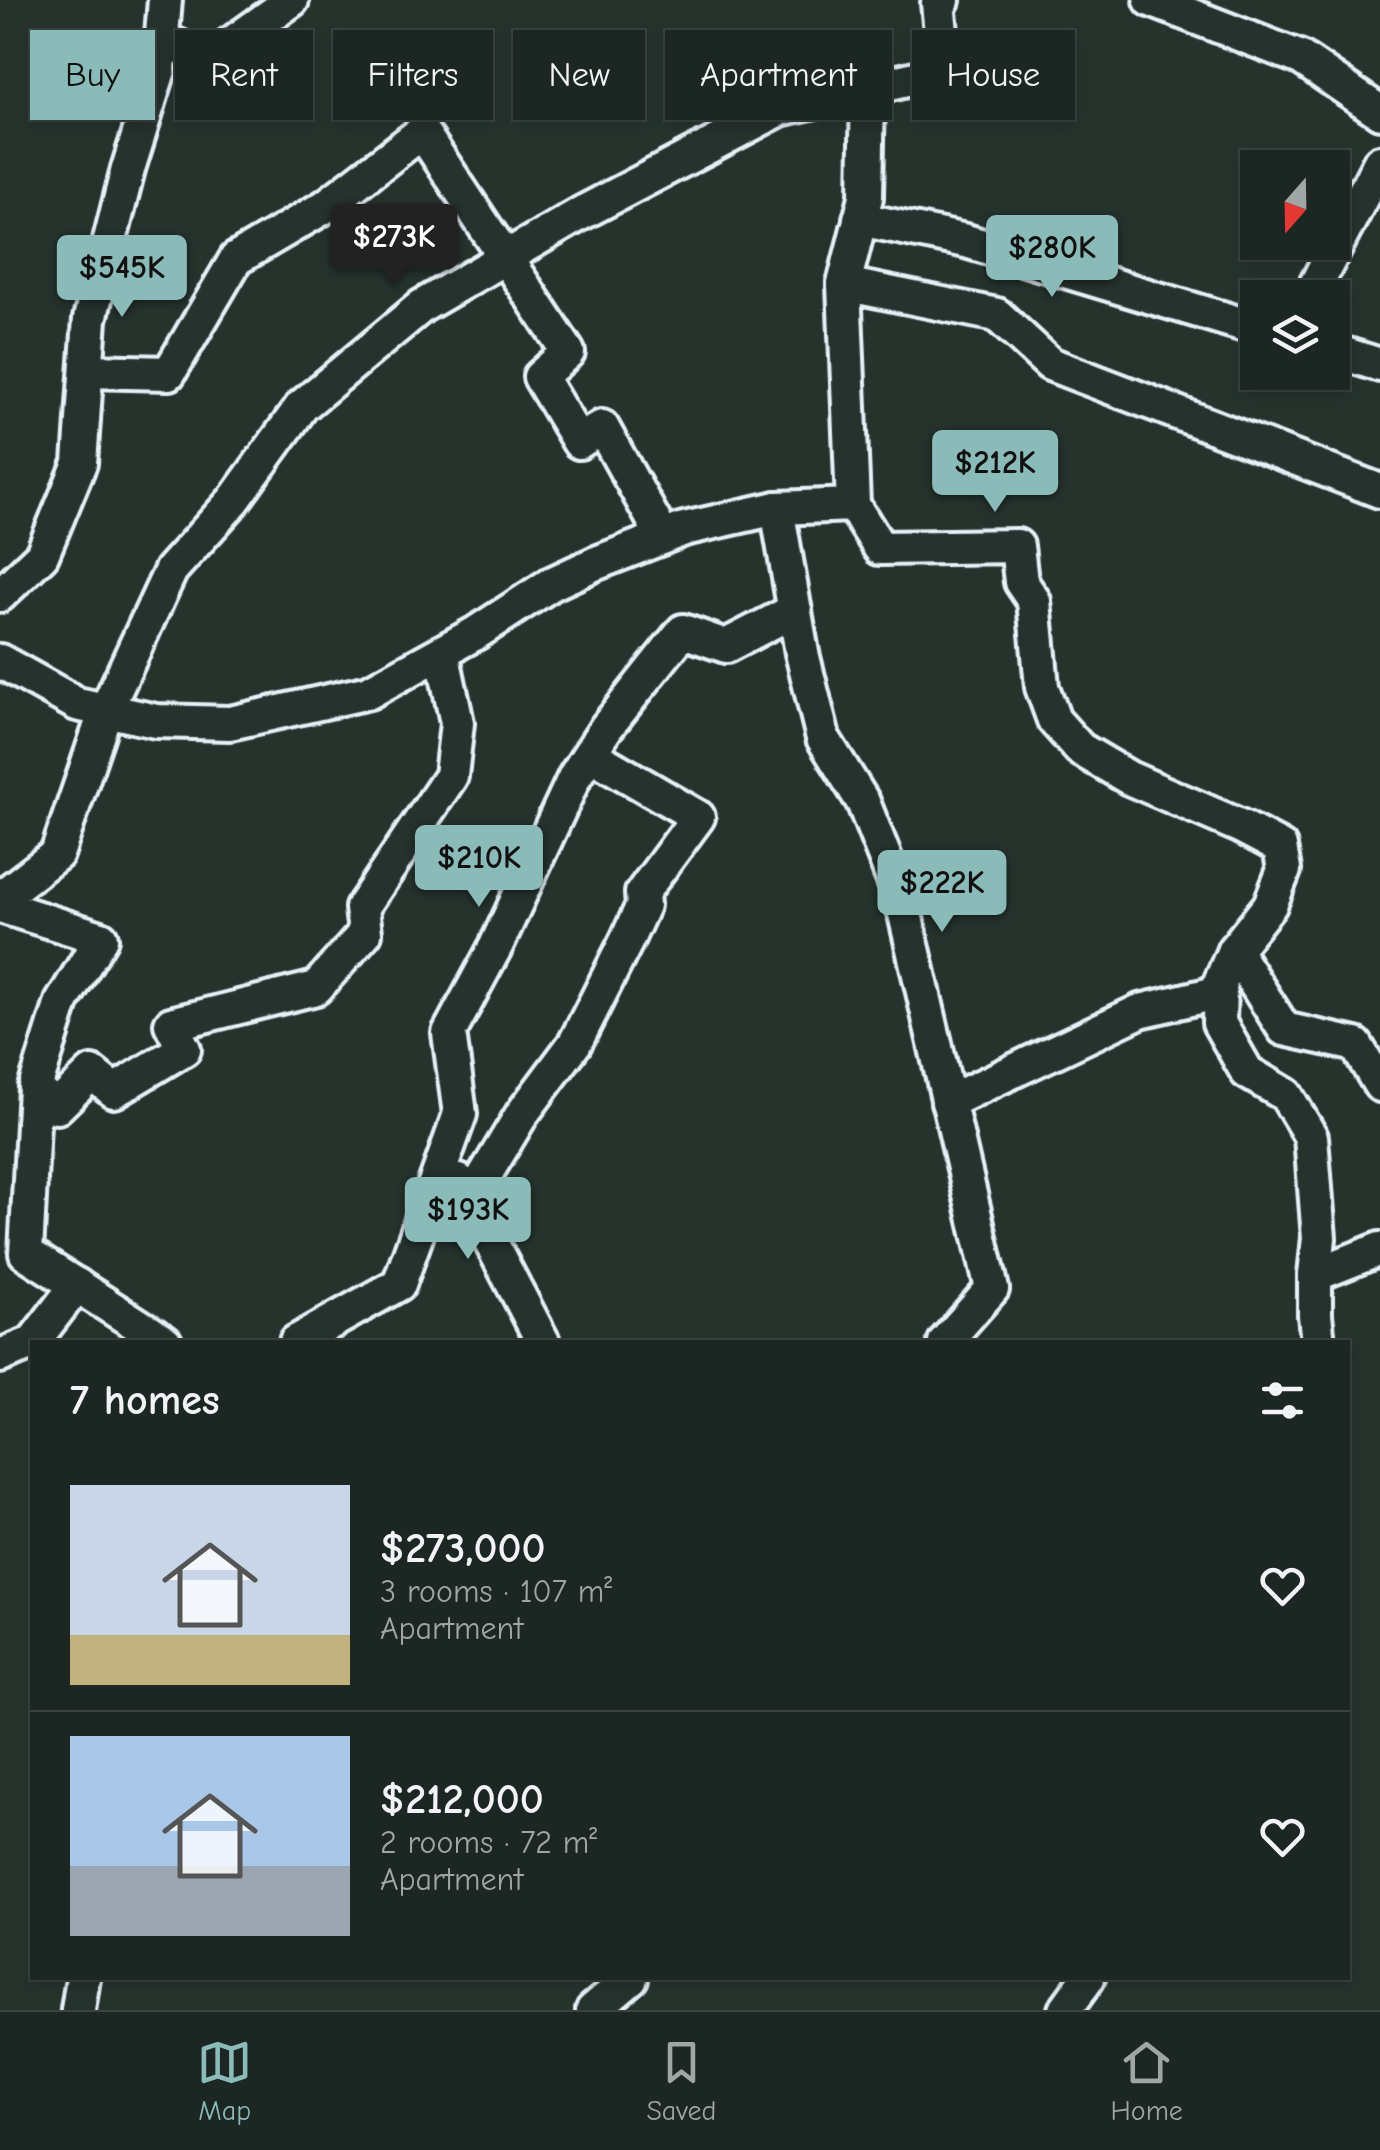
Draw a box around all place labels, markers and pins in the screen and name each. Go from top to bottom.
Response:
pin: $273K [324,204,464,289]
pin: $280K [982,215,1122,300]
pin: $545K [52,235,192,320]
pin: $212K [925,430,1065,515]
pin: $210K [409,825,549,910]
pin: $222K [872,850,1012,935]
pin: $193K [398,1177,538,1262]

